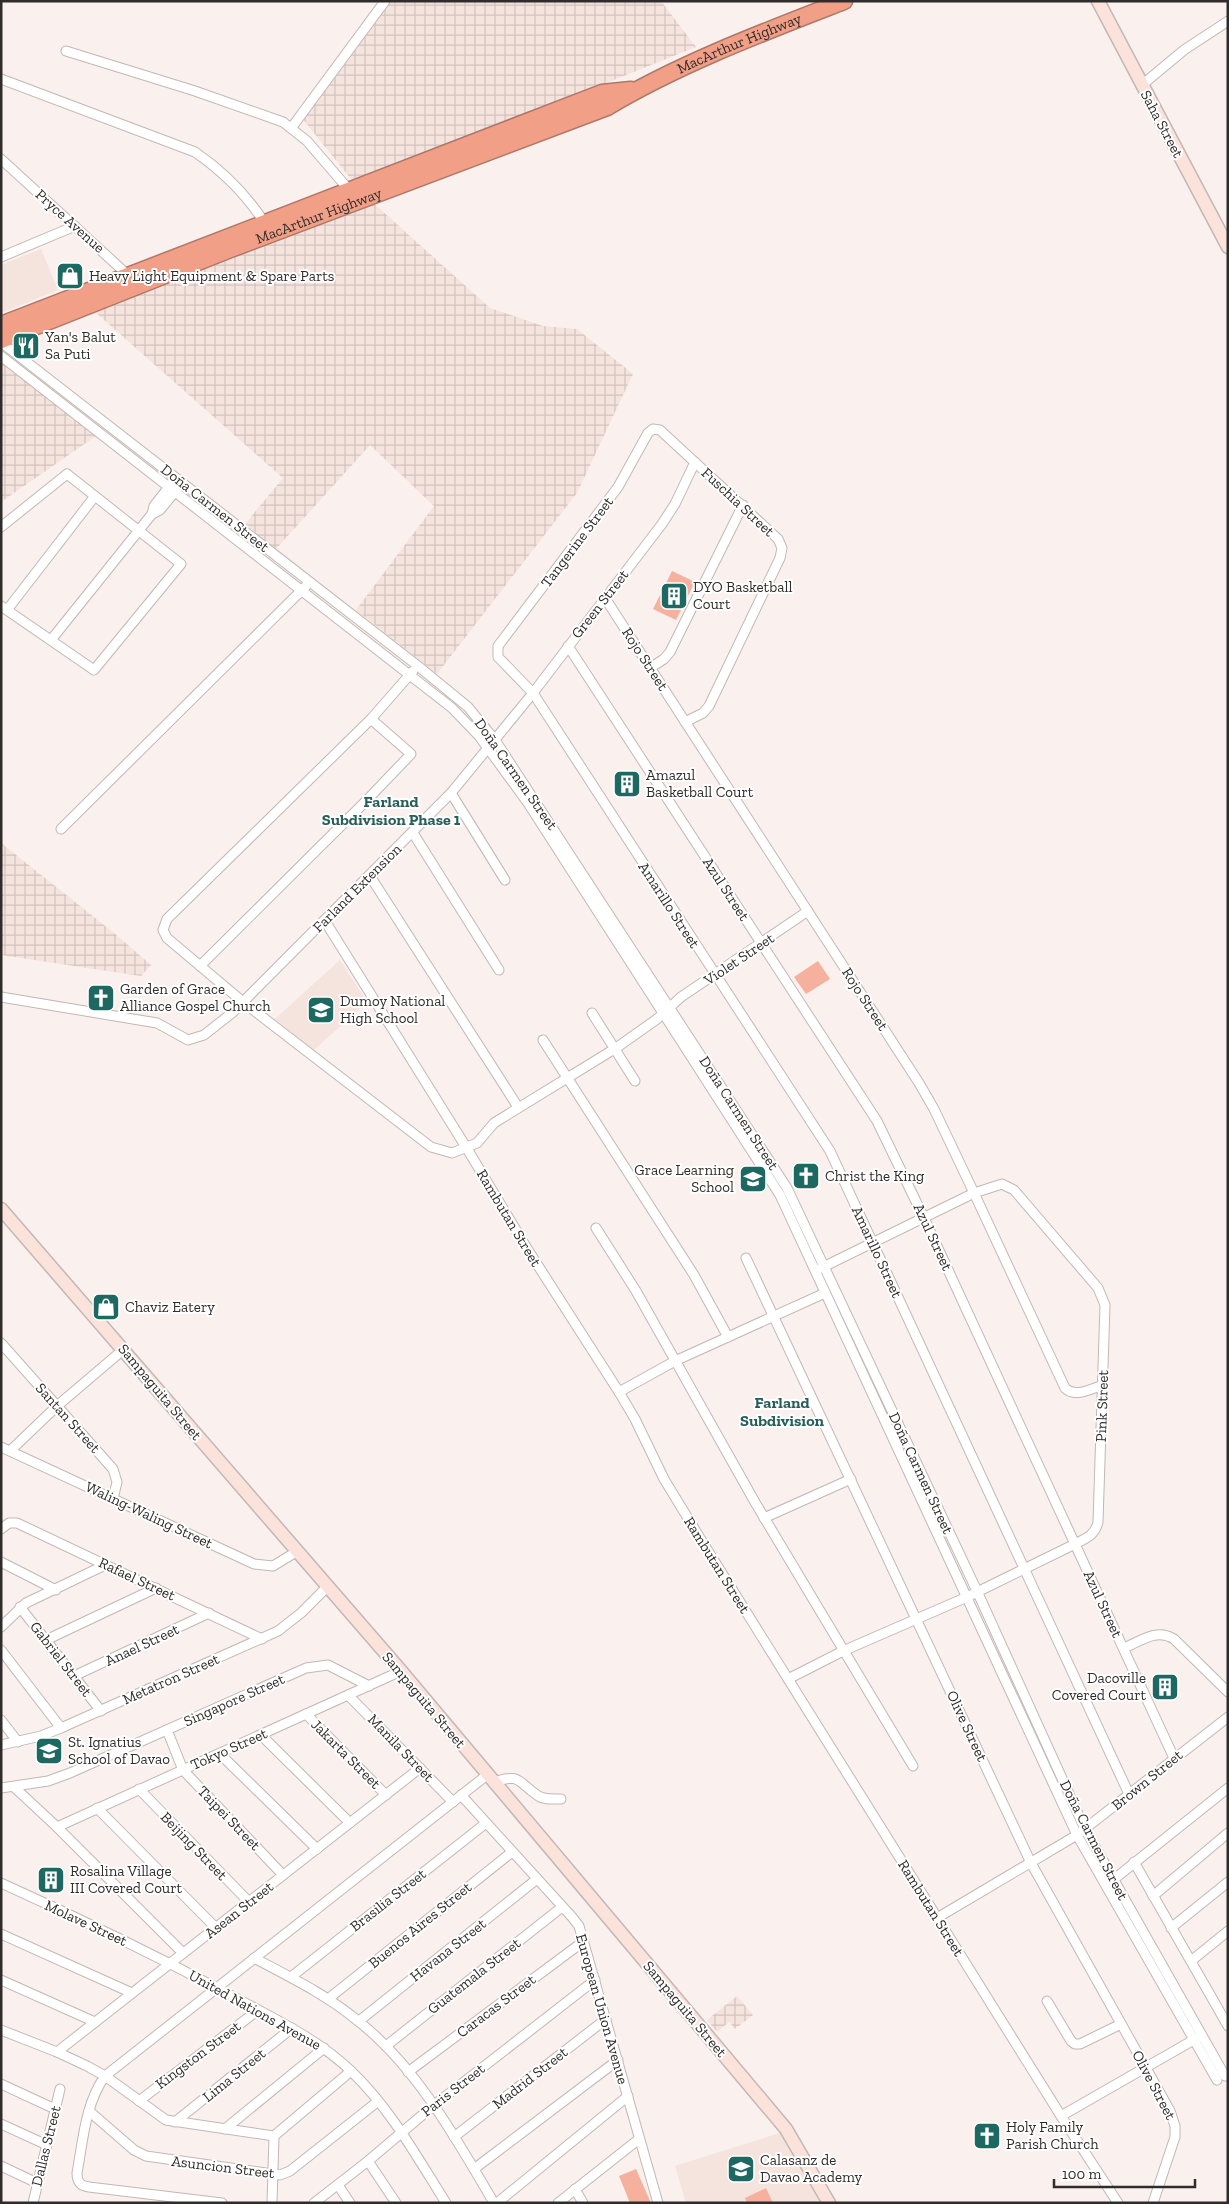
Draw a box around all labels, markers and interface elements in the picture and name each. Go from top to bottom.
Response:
street label: MacArthur Highway [674,9,804,78]
street label: Saha Street [1137,87,1187,161]
street label: MacArthur Highway [253,184,384,248]
street label: Pryce Avenue [32,185,108,257]
shop icon: Heavy Light Equipment & Spare Parts [55,261,85,291]
place label: Heavy Light Equipment & Spare Parts [89,267,334,285]
place label: Yan's Balut Sa Puti [44,328,116,363]
restaurant icon: Yan's Balut Sa Puti [11,331,41,361]
street label: Doña Carmen Street [157,460,273,556]
street label: Fuschia Street [698,464,778,541]
street label: Tangerine Street [537,493,617,591]
street label: Green Street [568,566,633,642]
place label: DYO Basketball Court [693,578,792,613]
building icon: DYO Basketball Court [659,581,689,611]
street label: Rojo Street [618,624,672,694]
street label: Doña Carmen Street [471,715,562,834]
place label: Amazul Basketball Court [646,766,754,801]
building icon: Amazul Basketball Court [612,769,642,799]
district label: Farland Subdivision Phase 1 [322,792,461,829]
street label: Farland Extension [309,840,405,936]
street label: Azul Street [699,854,753,924]
street label: Amarillo Street [634,859,704,952]
street label: Violet Street [700,929,778,990]
street label: Rojo Street [838,964,892,1034]
place label: Garden of Grace Alliance Gospel Church [120,980,271,1015]
church icon: Garden of Grace Alliance Gospel Church [86,983,116,1013]
place label: Dumoy National High School [340,992,445,1027]
school or university icon: Dumoy National High School [306,995,336,1025]
street label: Doña Carmen Street [695,1053,783,1174]
place label: Grace Learning School [634,1161,734,1196]
church icon: Christ the King [791,1161,821,1191]
school or university icon: Grace Learning School [738,1164,768,1194]
street label: Rambutan Street [473,1166,545,1270]
place label: Christ the King [825,1167,924,1185]
street label: Azul Street [910,1201,957,1274]
street label: Amarillo Street [848,1203,906,1301]
shop icon: Chaviz Eatery [91,1292,121,1322]
place label: Chaviz Eatery [125,1298,215,1316]
street label: Sampaguita Street [114,1340,206,1444]
street label: Pink Street [1092,1369,1112,1442]
street label: Santan Street [32,1379,104,1457]
district label: Farland Subdivision [740,1393,825,1430]
street label: Doña Carmen Street [885,1409,957,1537]
street label: Waling-Waling Street [82,1478,216,1553]
street label: Rambutan Street [680,1513,754,1617]
street label: Rafael Street [96,1553,179,1605]
street label: Azul Street [1080,1568,1127,1641]
street label: Gabriel Street [26,1618,96,1700]
street label: Anael Street [102,1620,182,1670]
street label: Sampaguita Street [378,1648,470,1752]
street label: Metatron Street [120,1649,222,1708]
place label: Dacoville Covered Court [1052,1669,1146,1704]
street label: Singapore Street [181,1670,288,1730]
building icon: Dacoville Covered Court [1150,1672,1180,1702]
street label: Olive Street [943,1688,991,1765]
street label: Manila Street [364,1710,438,1786]
street label: Jakarta Street [308,1716,385,1793]
street label: Tokyo Street [188,1724,270,1774]
place label: St. Ignatius School of Davao [68,1733,170,1768]
school or university icon: St. Ignatius School of Davao [34,1736,64,1766]
street label: Brown Street [1108,1746,1186,1814]
street label: Doña Carmen Street [1056,1777,1132,1903]
street label: Taipei Street [194,1782,265,1854]
street label: Beijing Street [157,1808,231,1884]
street label: Rambutan Street [894,1856,968,1960]
place label: Rosalina Village III Covered Court [70,1862,183,1897]
street label: Brasilia Street [346,1864,430,1935]
building icon: Rosalina Village III Covered Court [36,1865,66,1895]
street label: Asean Street [201,1877,277,1942]
street label: Buenos Aires Street [365,1878,475,1972]
street label: Molave Street [42,1896,130,1950]
street label: Havana Street [406,1914,490,1985]
street label: European Union Avenue [572,1932,632,2086]
street label: Guatemala Street [424,1934,524,2018]
street label: Sampaguita Street [639,1957,731,2061]
street label: United Nations Avenue [186,1966,324,2054]
street label: Caracas Street [453,1970,539,2042]
street label: Kingston Street [152,2017,244,2093]
street label: Madrid Street [489,2043,571,2113]
street label: Lima Street [199,2044,269,2106]
street label: Olive Street [1128,2047,1180,2123]
street label: Paris Street [418,2059,489,2120]
street label: Dallas Street [27,2103,65,2188]
place label: Holy Family Parish Church [1006,2118,1099,2153]
church icon: Holy Family Parish Church [972,2121,1002,2151]
place label: Calasanz de Davao Academy [760,2151,863,2186]
street label: Asuncion Street [170,2152,276,2182]
school or university icon: Calasanz de Davao Academy [726,2154,756,2184]
scale bar [1054,2156,1195,2188]
text: 100 m [1062,2165,1101,2183]

